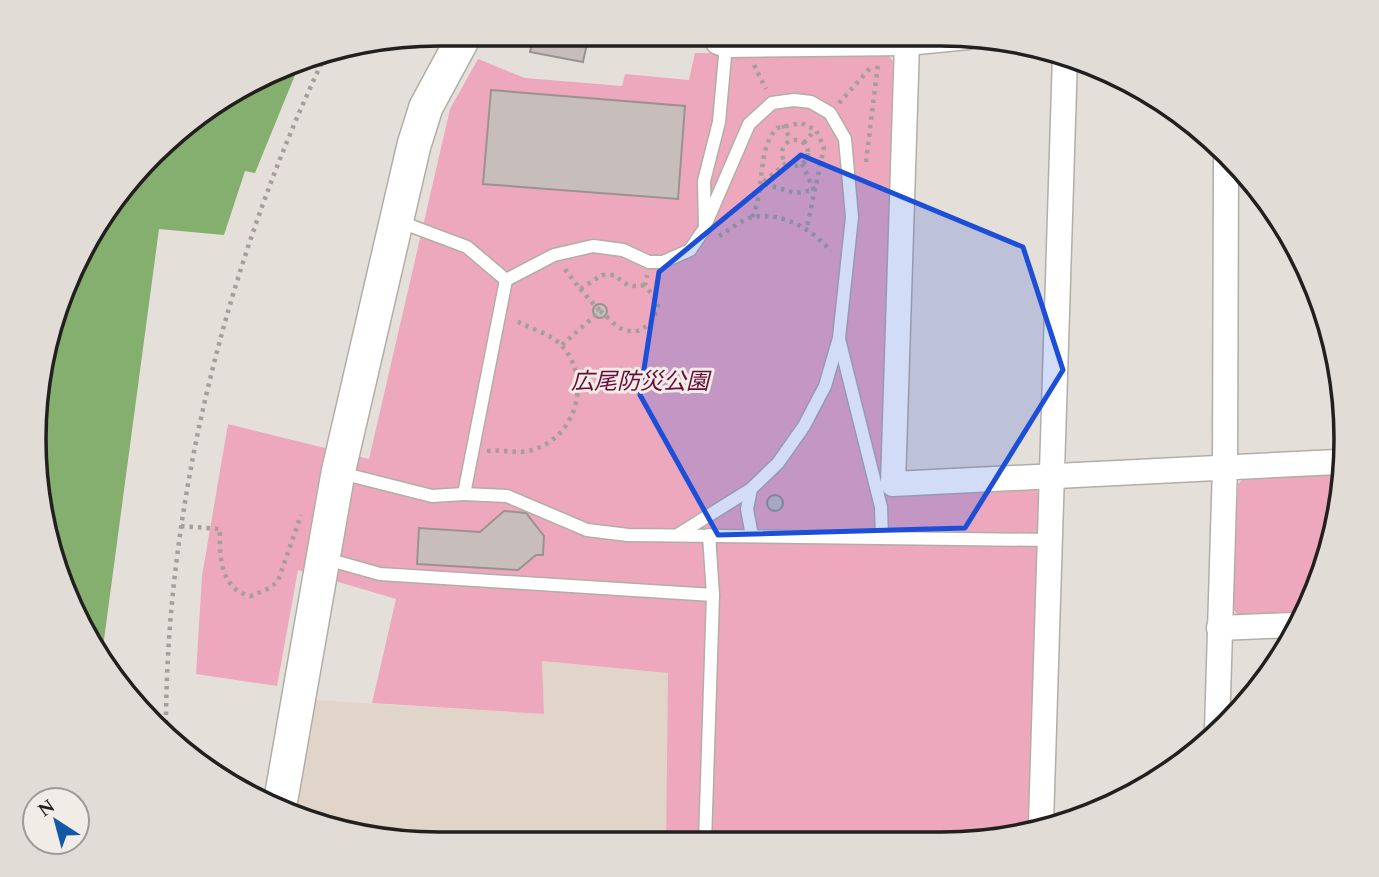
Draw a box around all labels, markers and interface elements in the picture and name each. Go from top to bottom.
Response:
park label: 広尾防災公園 [571,365,712,400]
north arrow [21,786,91,856]
text: N [32,792,62,825]

